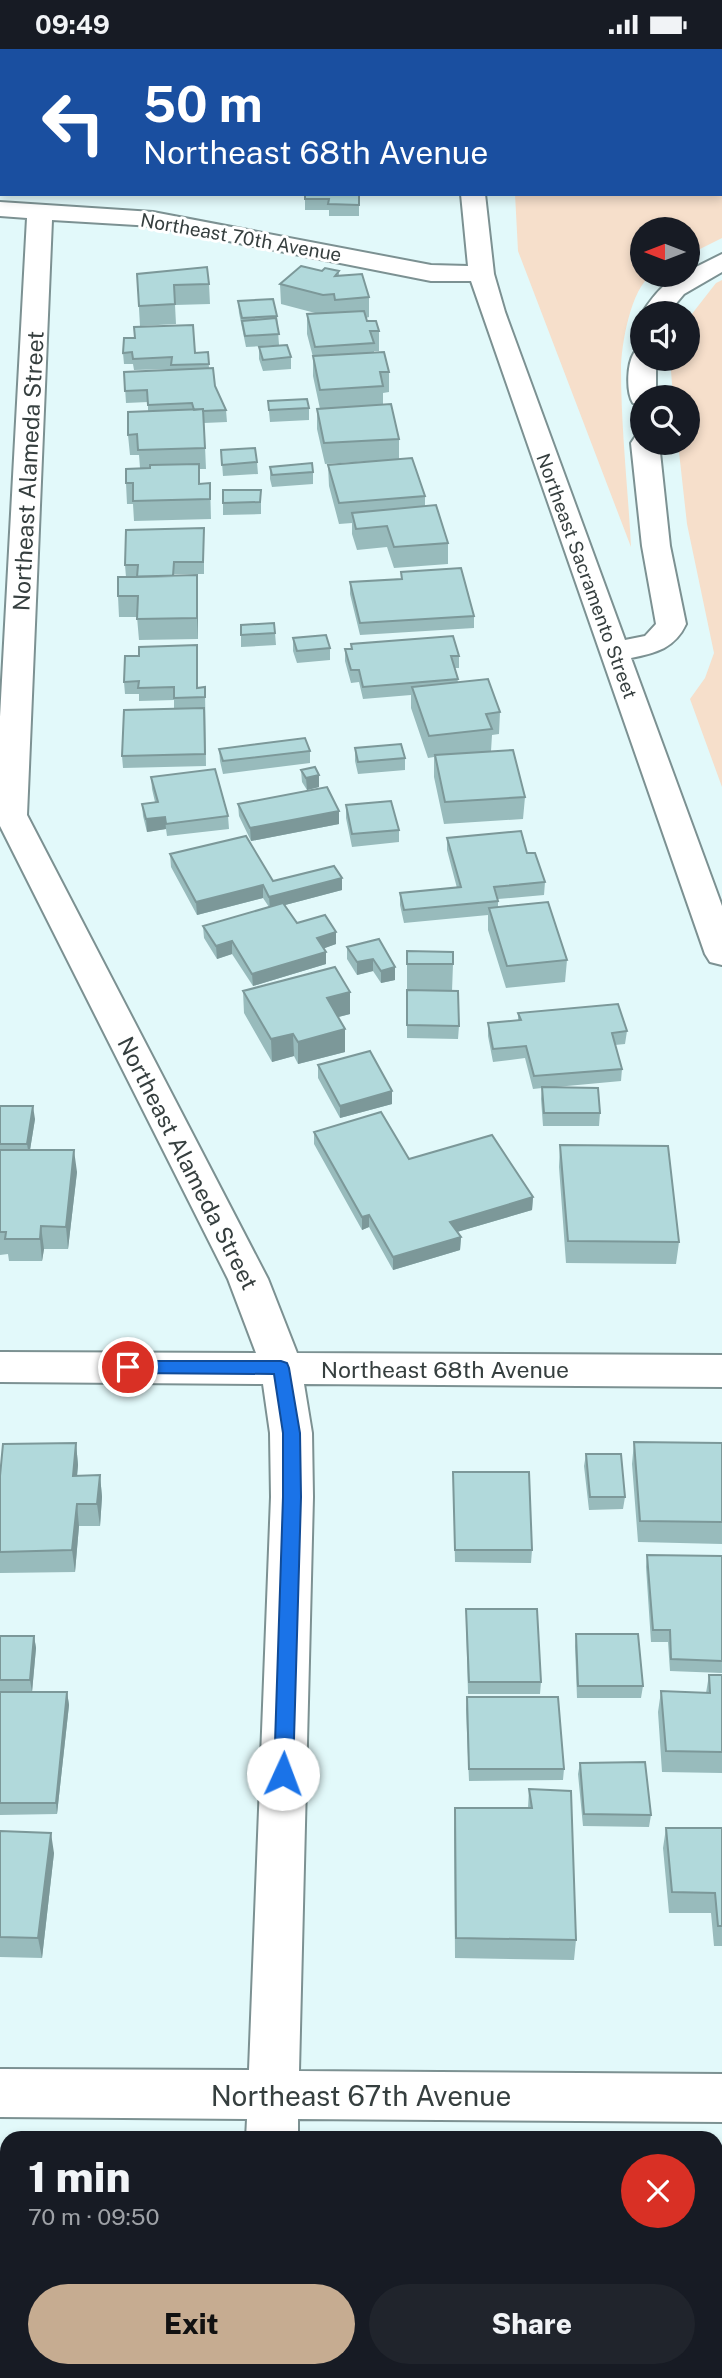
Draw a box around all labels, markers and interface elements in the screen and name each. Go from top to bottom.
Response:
text: 09:49 [35,9,110,40]
text: 50 m [143,75,263,133]
icon: left [28,77,119,168]
text: Northeast 68th Avenue [143,134,488,171]
street label: Northeast 70th Avenue [139,208,343,266]
north arrow [630,217,700,287]
map controls [630,217,700,455]
button: sound [630,301,700,371]
street label: Northeast Alameda Street [7,330,49,612]
button: search [630,385,700,455]
street label: Northeast Sacramento Street [532,450,642,702]
street label: Northeast Alameda Street [112,1032,264,1294]
pin [98,1337,158,1397]
icon: arrive [109,1348,147,1386]
street label: Northeast 68th Avenue [321,1356,569,1383]
position arrow [246,1737,320,1811]
street label: Northeast 67th Avenue [211,2079,511,2112]
text: 1 min [28,2152,131,2201]
button: close [621,2154,695,2228]
text: 70 m · 09:50 [28,2203,160,2230]
button: Exit [28,2284,355,2364]
button: Share [369,2284,695,2364]

